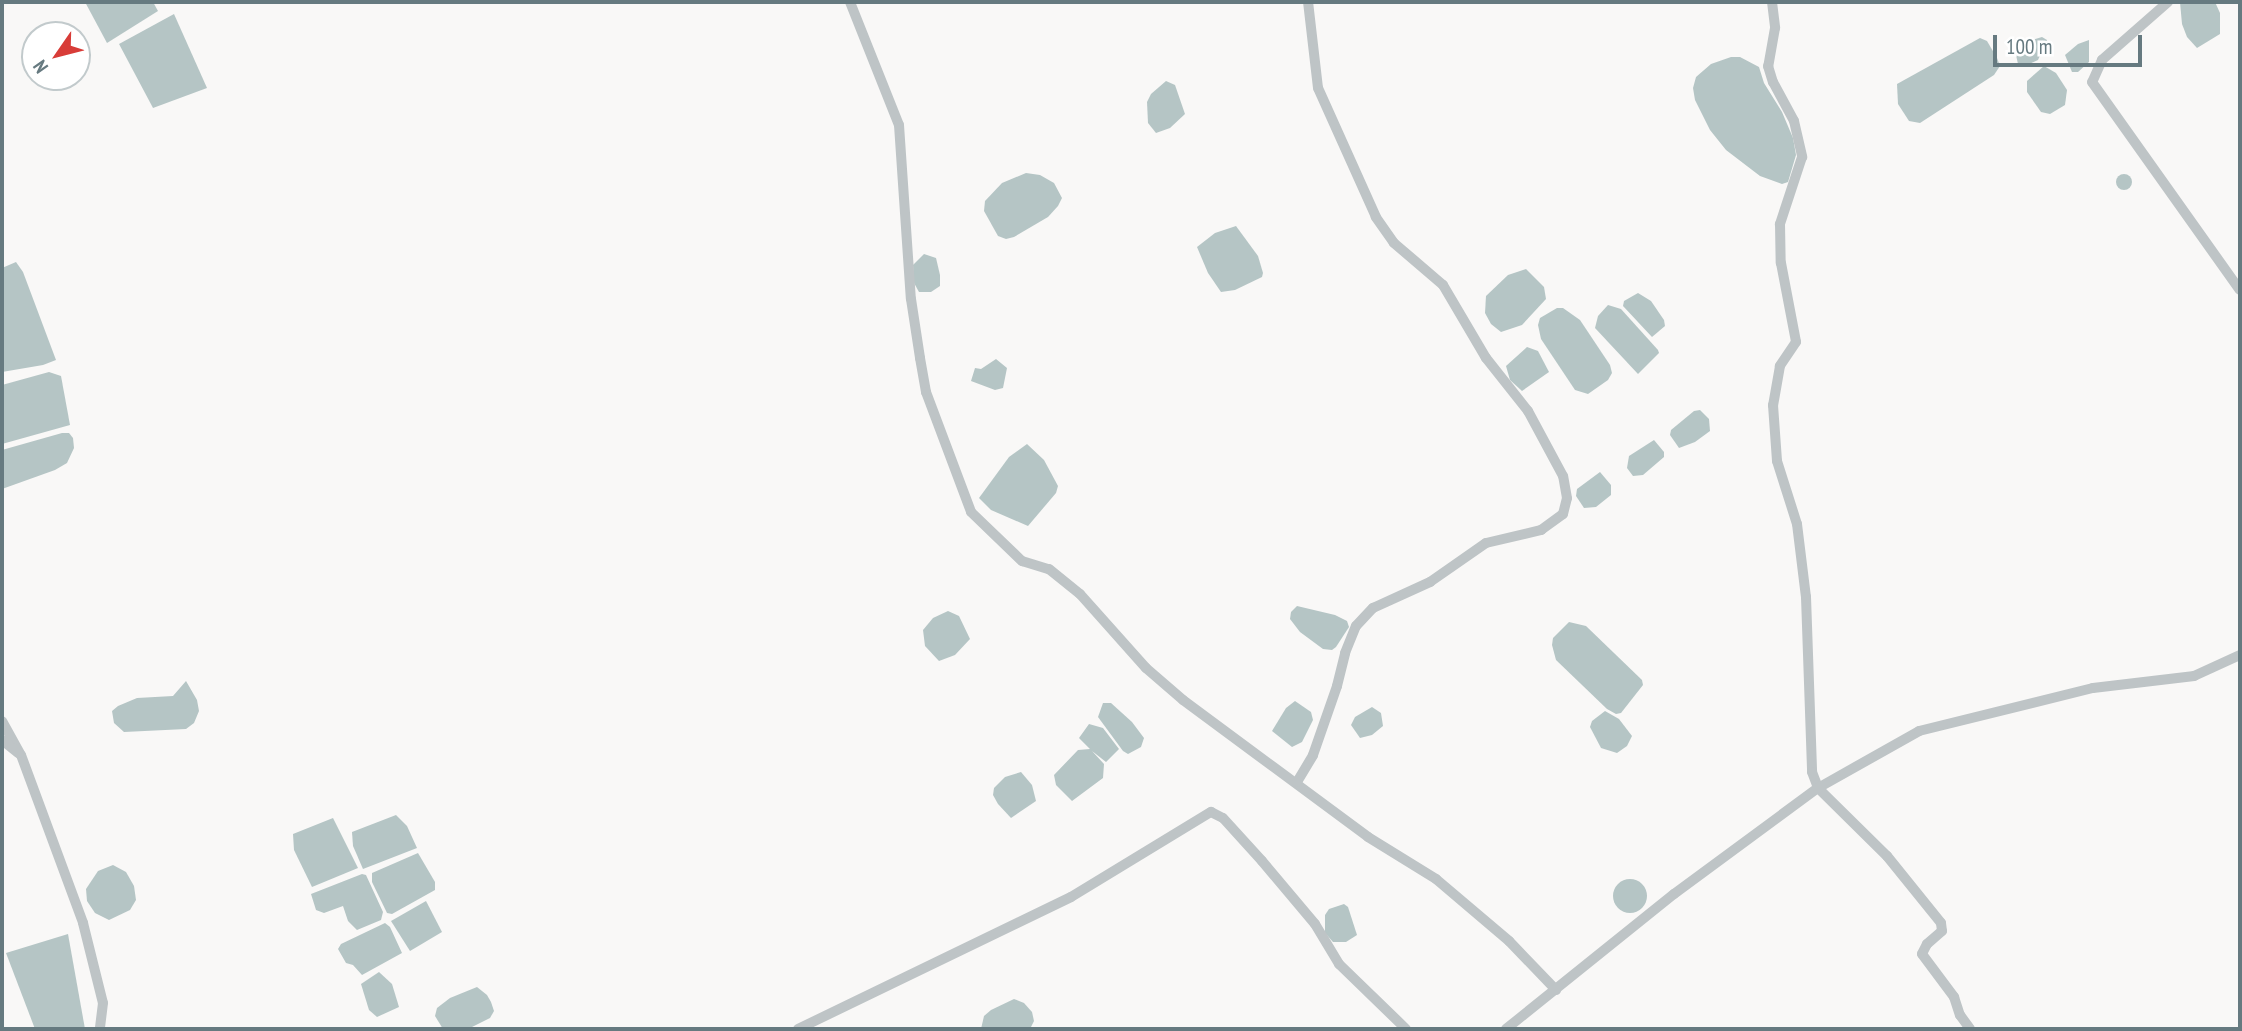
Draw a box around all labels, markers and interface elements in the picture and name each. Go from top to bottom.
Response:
north arrow [21,21,91,91]
scale bar [1997,21,2146,65]
text: 100 m [2006,33,2052,60]
text: N [28,56,53,78]

